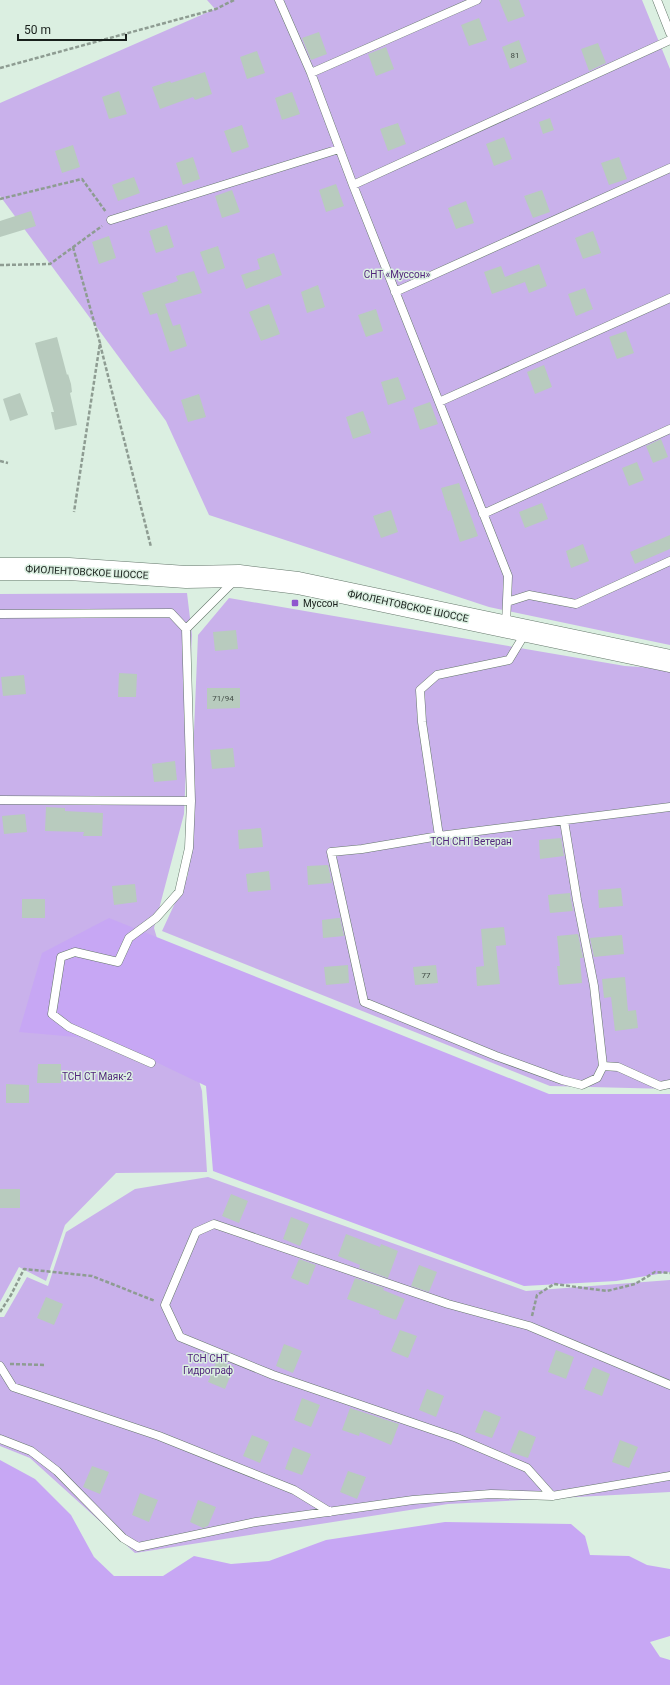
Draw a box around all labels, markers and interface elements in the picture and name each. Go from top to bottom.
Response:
scale bar [18,16,126,42]
text: 50 m [24,23,51,37]
house number: 81 [511,51,520,60]
park label: СНТ «Муссон» [364,269,431,280]
street label: ФИОЛЕНТОВСКОЕ ШОССЕ [25,562,149,581]
street label: ФИОЛЕНТОВСКОЕ ШОССЕ [347,587,470,624]
marker: Муссон [290,598,300,608]
place label: Муссон [303,598,338,609]
house number: 71/94 [212,694,234,703]
park label: ТСН СНТ Ветеран [430,836,512,847]
house number: 77 [422,971,431,980]
park label: ТСН СТ Маяк-2 [62,1071,132,1082]
park label: ТСН СНТ Гидрограф [183,1353,233,1376]

